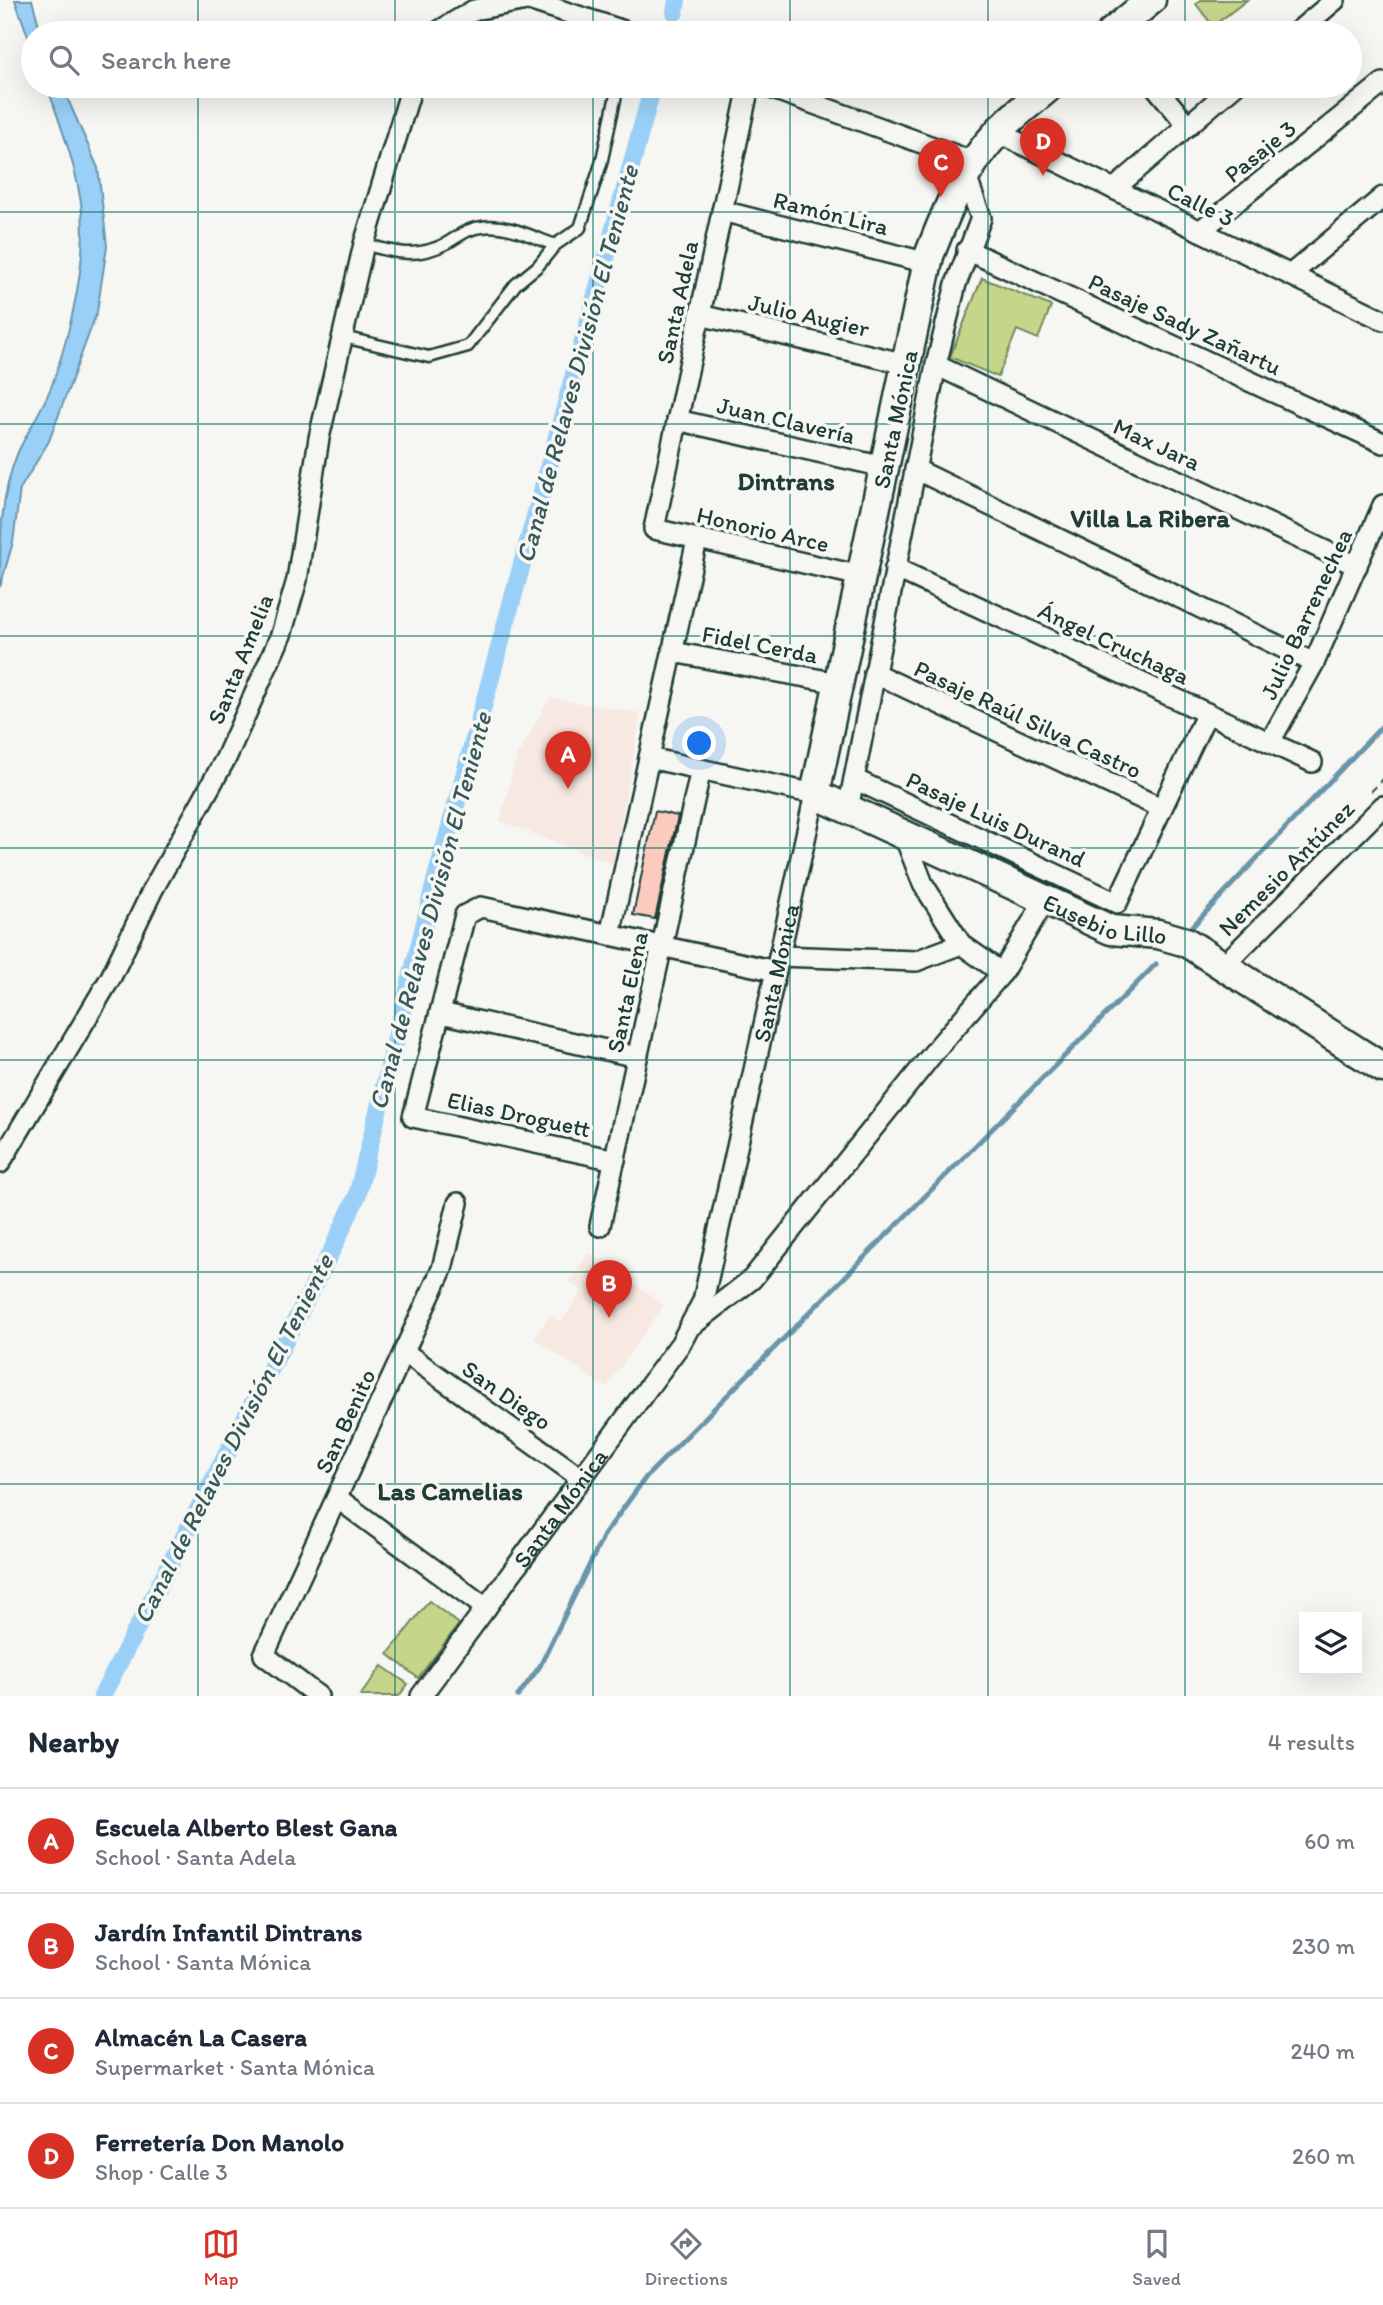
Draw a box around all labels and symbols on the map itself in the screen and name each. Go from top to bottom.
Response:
street label: Pasaje 3 [1218,113,1302,189]
pin: D [1020,118,1066,176]
pin: C [918,139,964,197]
water label: Canal de Relaves División El Teniente [508,160,646,566]
street label: Calle 3 [1163,175,1239,233]
street label: Ramón Lira [770,185,892,241]
street label: Santa Adela [650,237,704,366]
street label: Pasaje Sady Zañartu [1084,267,1286,381]
street label: Julio Augier [746,287,873,343]
street label: Santa Mónica [866,347,924,491]
street label: Juan Clavería [714,390,858,450]
street label: Max Jara [1109,411,1206,477]
district label: Dintrans [737,465,835,497]
street label: Honorio Arce [694,500,832,558]
district label: Villa La Ribera [1070,502,1230,534]
street label: Julio Barrenechea [1254,524,1358,704]
street label: Santa Amelia [201,590,279,728]
street label: Ángel Cruchaga [1034,595,1195,691]
street label: Fidel Cerda [700,619,821,670]
street label: Pasaje Raúl Silva Castro [910,654,1146,784]
water label: Canal de Relaves División El Teniente [361,707,499,1113]
your location [682,726,716,760]
pin: A [545,731,591,789]
street label: Pasaje Luis Durand [902,765,1090,873]
street label: Nemesio Antúnez [1212,794,1360,942]
street label: Eusebio Lillo [1039,887,1171,950]
street label: Santa Mónica [746,900,805,1045]
street label: Santa Elena [600,928,654,1055]
street label: Elias Droguett [445,1085,593,1143]
water label: Canal de Relaves División El Teniente [126,1248,341,1629]
pin: B [586,1260,632,1318]
street label: San Diego [457,1354,557,1436]
street label: San Benito [308,1364,382,1478]
street label: Santa Mónica [506,1442,614,1573]
district label: Las Camelias [377,1475,523,1507]

